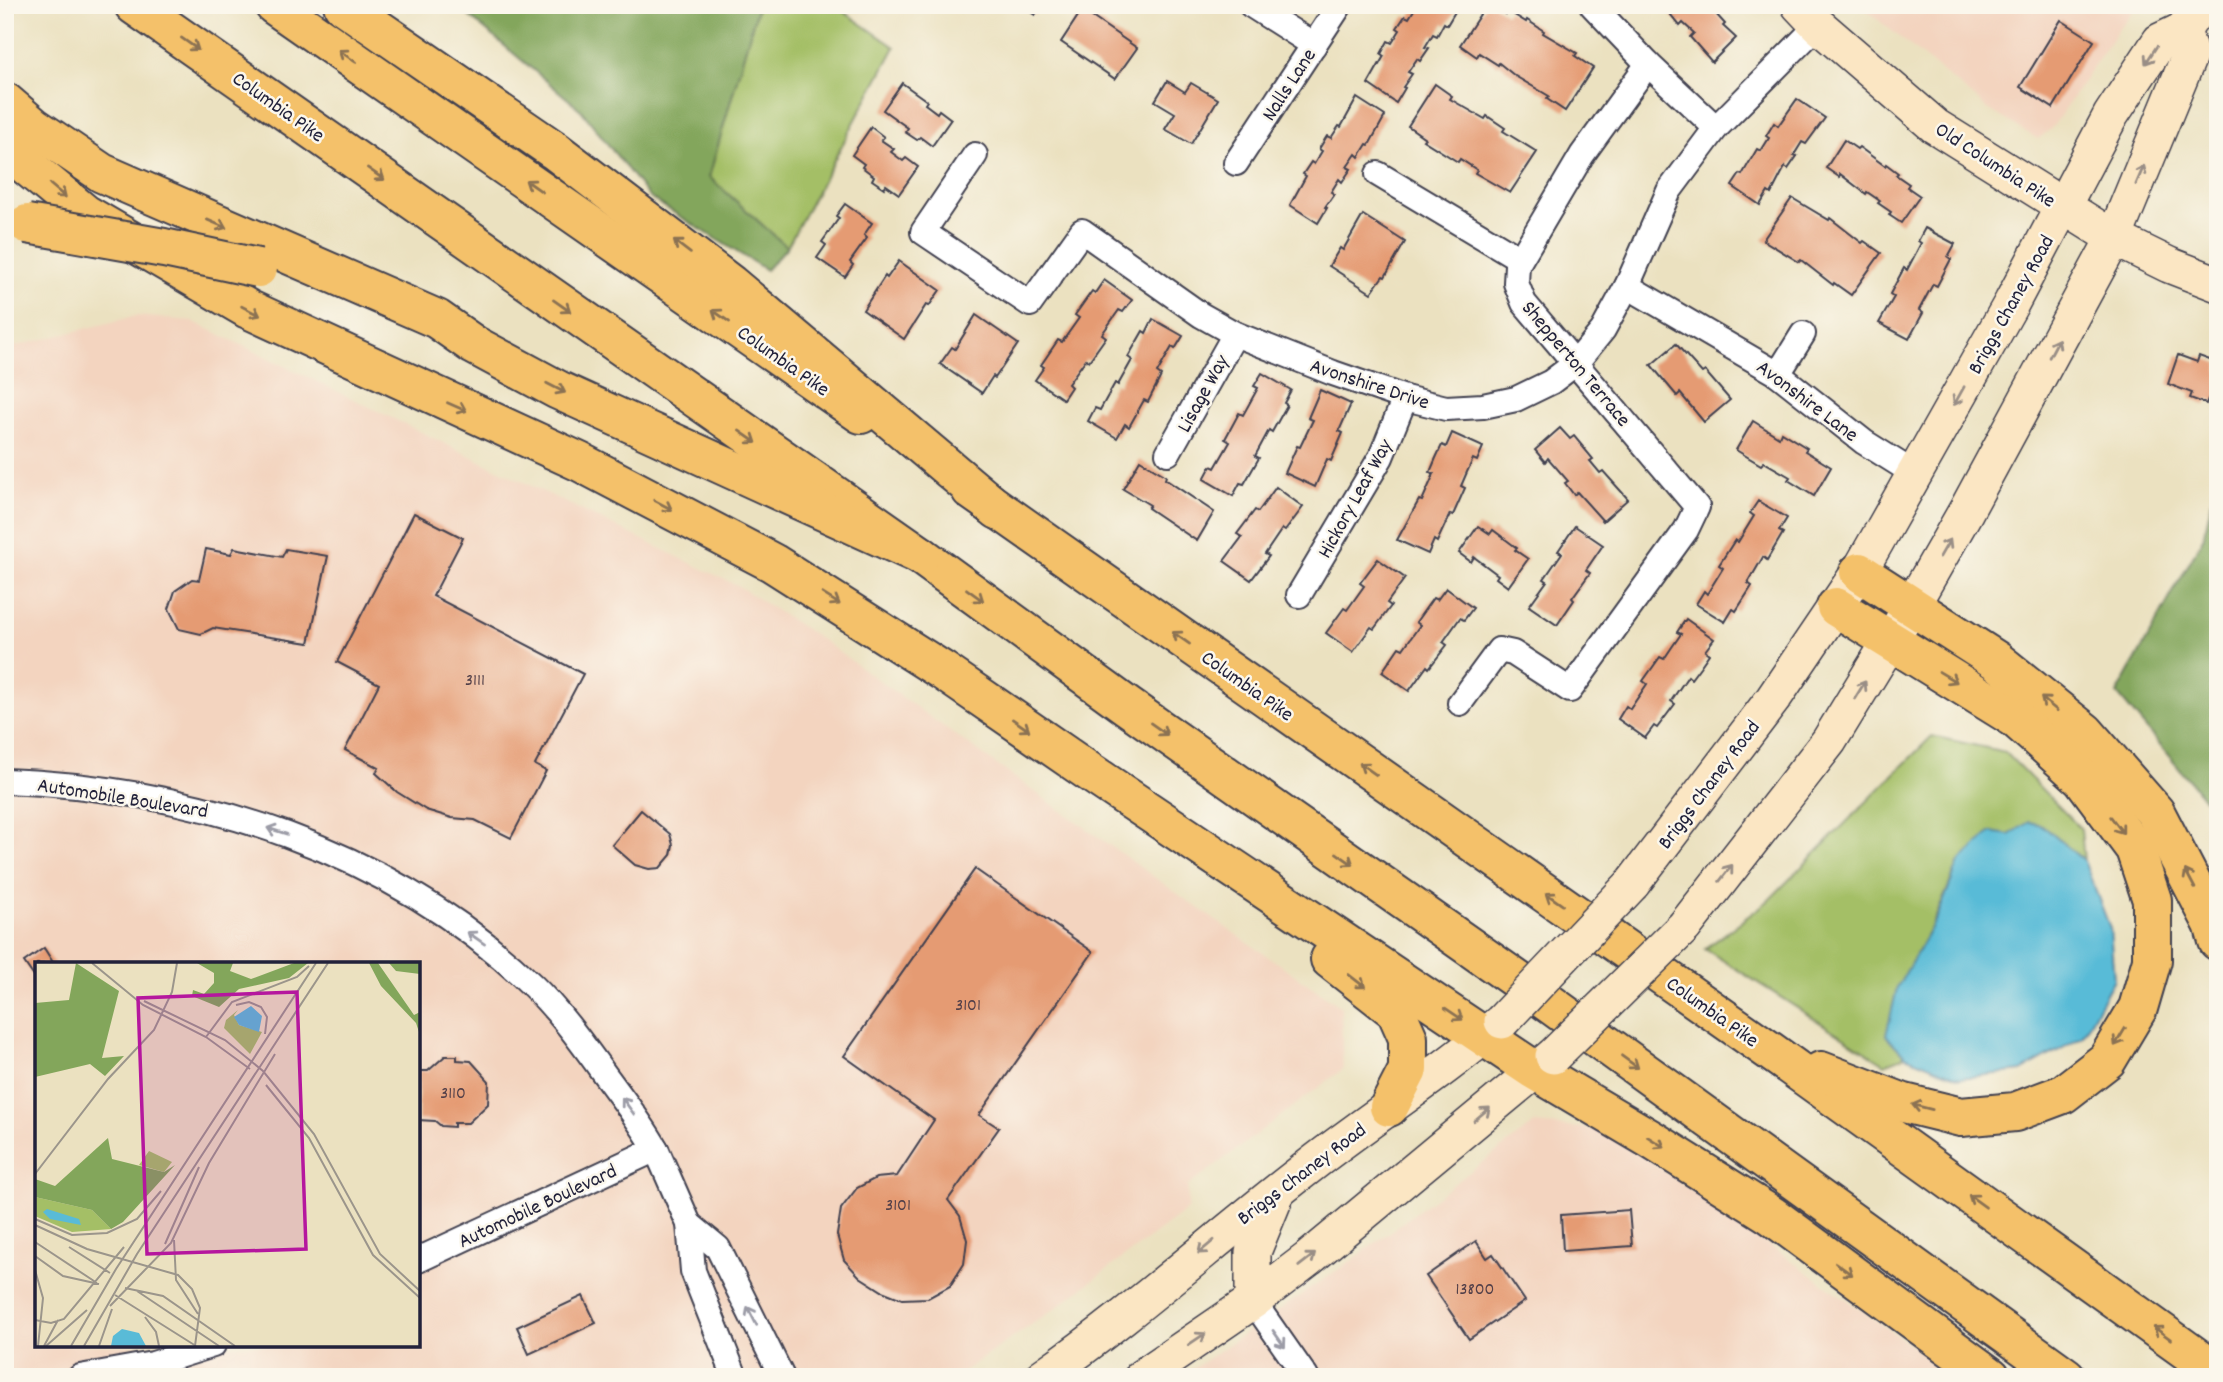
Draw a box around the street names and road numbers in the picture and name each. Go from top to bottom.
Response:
street label: Nalls Lane [1256,43,1325,128]
street label: Columbia Pike [225,65,330,151]
street label: Old Columbia Pike [1928,116,2061,217]
street label: Briggs Chaney Road [1962,230,2063,381]
street label: Shepperton Terrace [1513,295,1637,435]
street label: Columbia Pike [730,319,835,405]
street label: Lisage Way [1171,350,1239,439]
street label: Avonshire Drive [1306,352,1433,419]
street label: Avonshire Lane [1749,354,1863,451]
street label: Hickory Leaf Way [1311,434,1402,565]
street label: Columbia Pike [1194,644,1299,730]
street label: Briggs Chaney Road [1652,715,1769,857]
street label: Automobile Boulevard [35,772,210,828]
street label: Columbia Pike [1659,970,1764,1056]
street label: Briggs Chaney Road [1232,1117,1374,1234]
street label: Automobile Boulevard [454,1158,623,1258]

